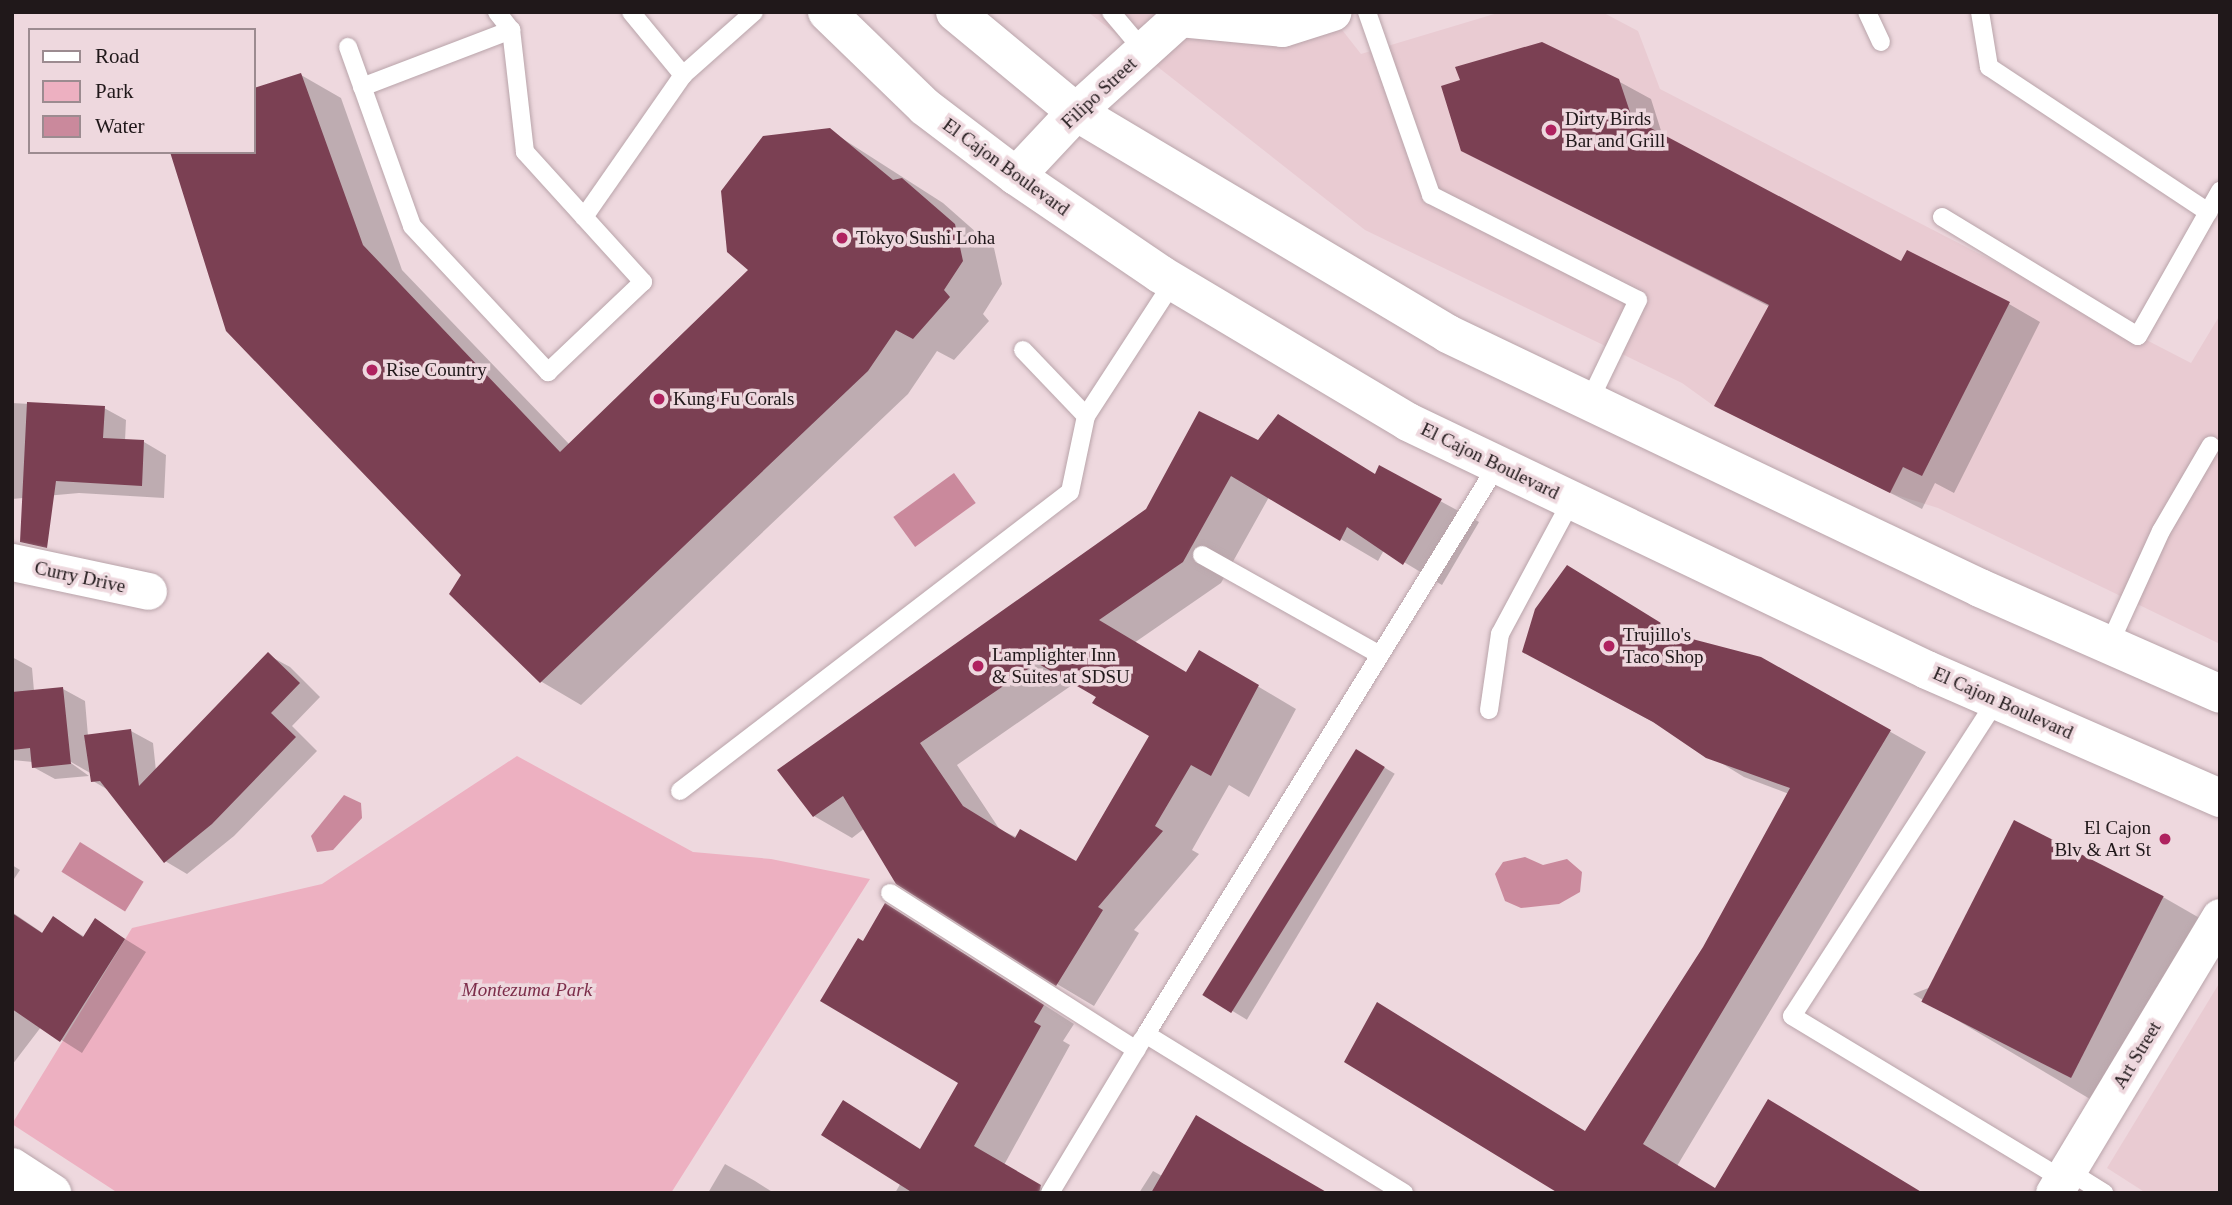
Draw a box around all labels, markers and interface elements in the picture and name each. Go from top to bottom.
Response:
legend [28,28,256,154]
text: Road [95,44,139,68]
street label: Filipo Street [1057,52,1141,134]
text: Park [95,79,134,103]
place label: Dirty Birds Bar and Grill [1565,108,1665,152]
street label: El Cajon Boulevard [938,113,1074,221]
text: Water [95,114,145,138]
marker: Dirty Birds Bar and Grill [1543,122,1559,138]
place label: Tokyo Sushi Loha [856,227,995,249]
marker: Tokyo Sushi Loha [834,230,850,246]
place label: Rise Country [386,359,487,381]
marker: Rise Country [364,362,380,378]
place label: Kung Fu Corals [673,388,794,410]
marker: Kung Fu Corals [651,391,667,407]
street label: El Cajon Boulevard [1417,418,1563,504]
street label: Curry Drive [32,556,128,598]
place label: Trujillo's Taco Shop [1623,624,1703,668]
marker: Trujillo's Taco Shop [1601,638,1617,654]
place label: Lamplighter Inn & Suites at SDSU [992,644,1130,688]
marker: Lamplighter Inn & Suites at SDSU [970,658,986,674]
street label: El Cajon Boulevard [1929,662,2077,744]
place label: El Cajon Blv & Art St [2053,817,2151,861]
marker: El Cajon Blv & Art St [2157,831,2173,847]
park label: Montezuma Park [462,979,592,1001]
street label: Art Street [2108,1017,2166,1093]

